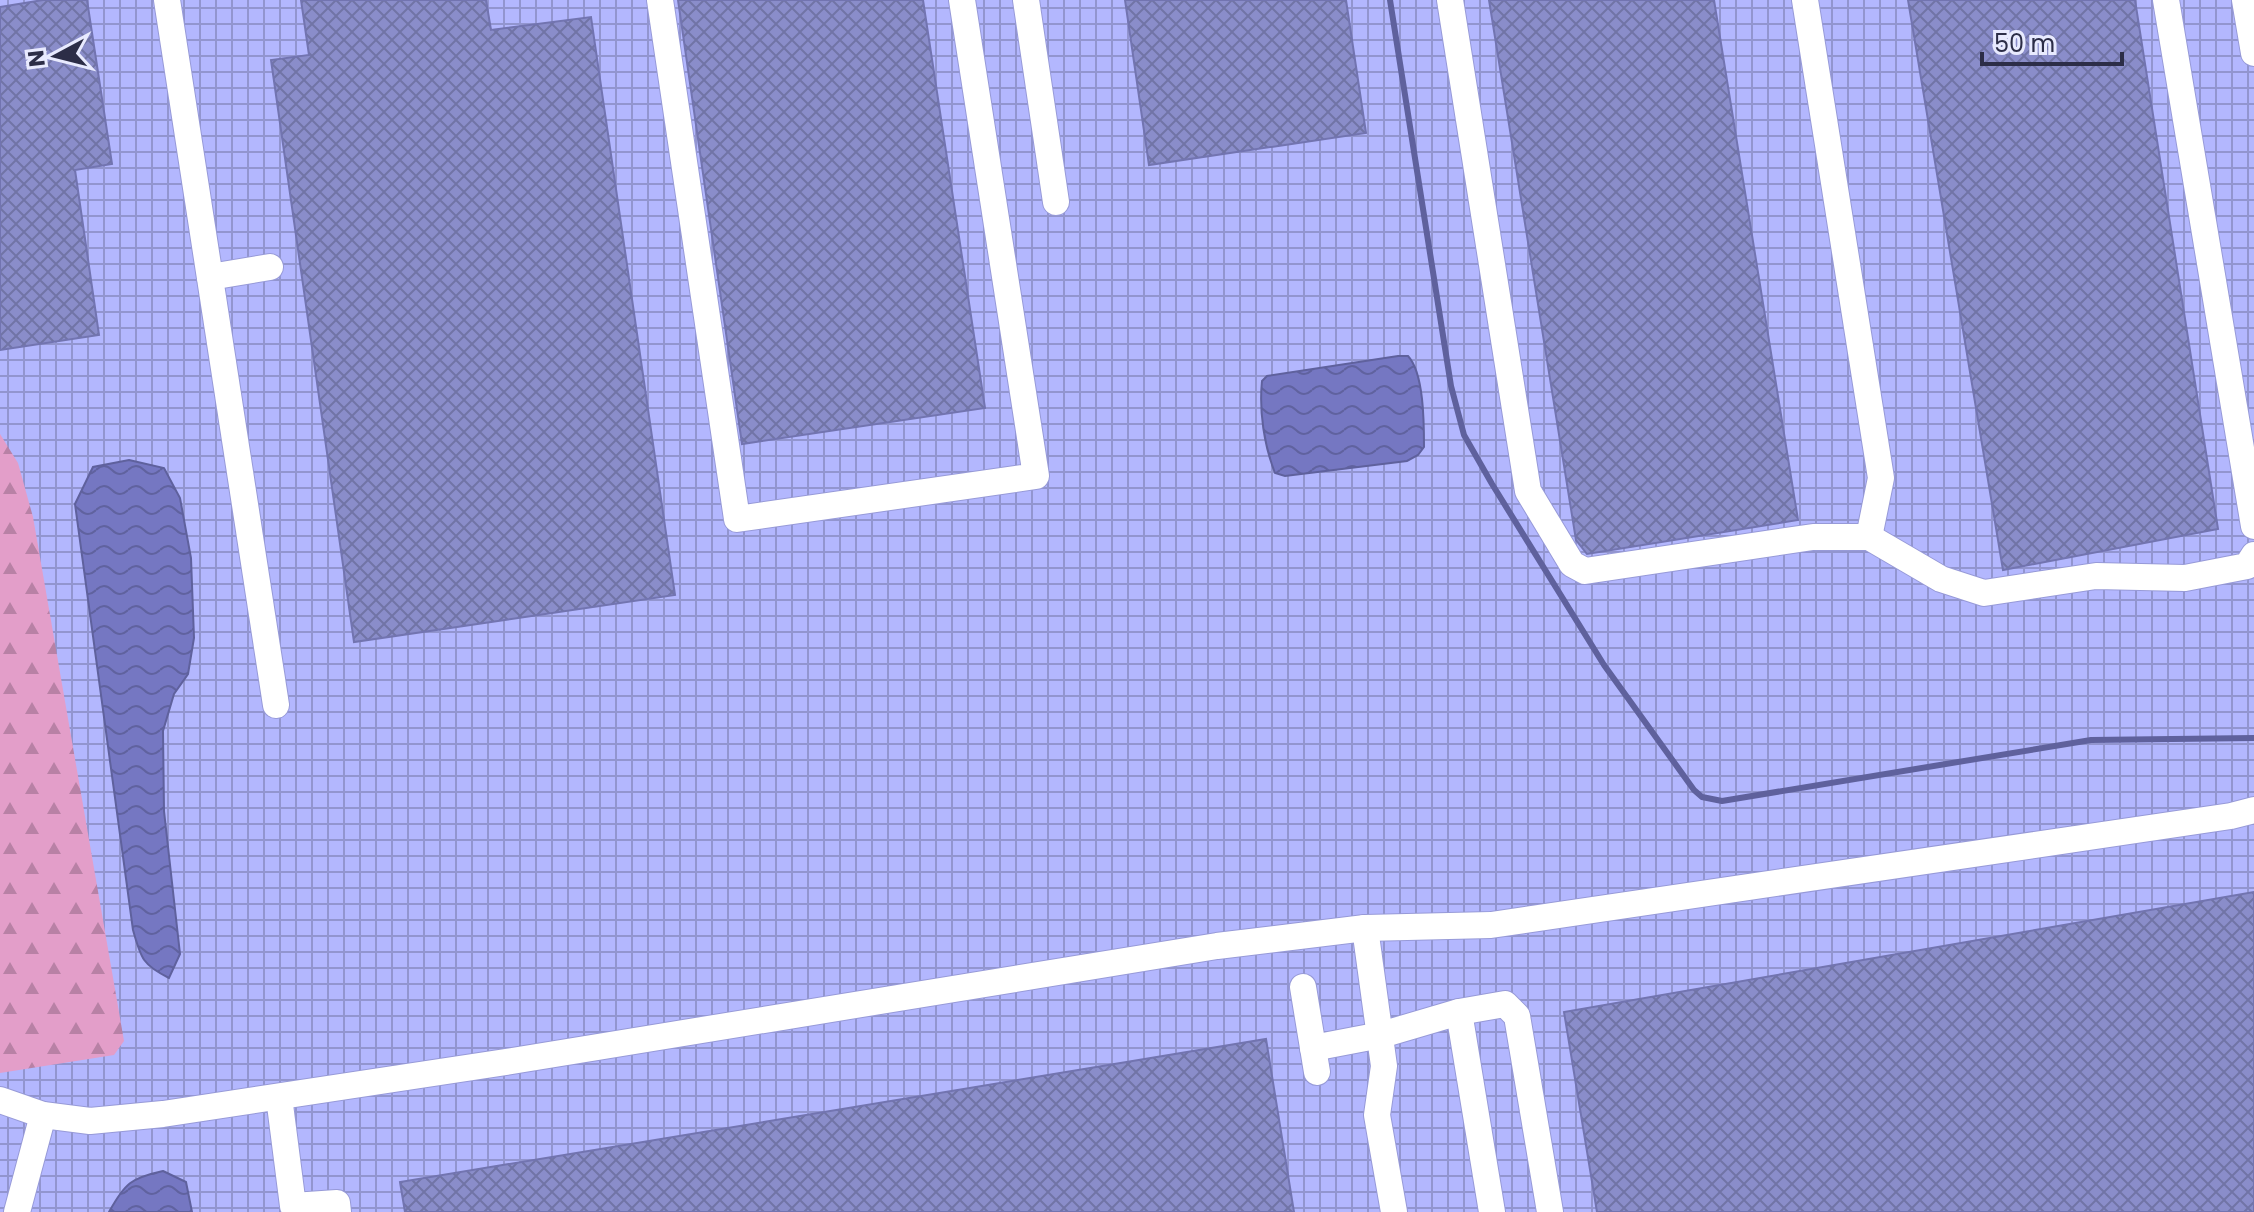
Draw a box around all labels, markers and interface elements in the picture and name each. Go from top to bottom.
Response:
north arrow [16,16,96,96]
scale bar [1982,16,2122,66]
text: 50 m [1994,27,2055,60]
text: N [20,48,53,68]

